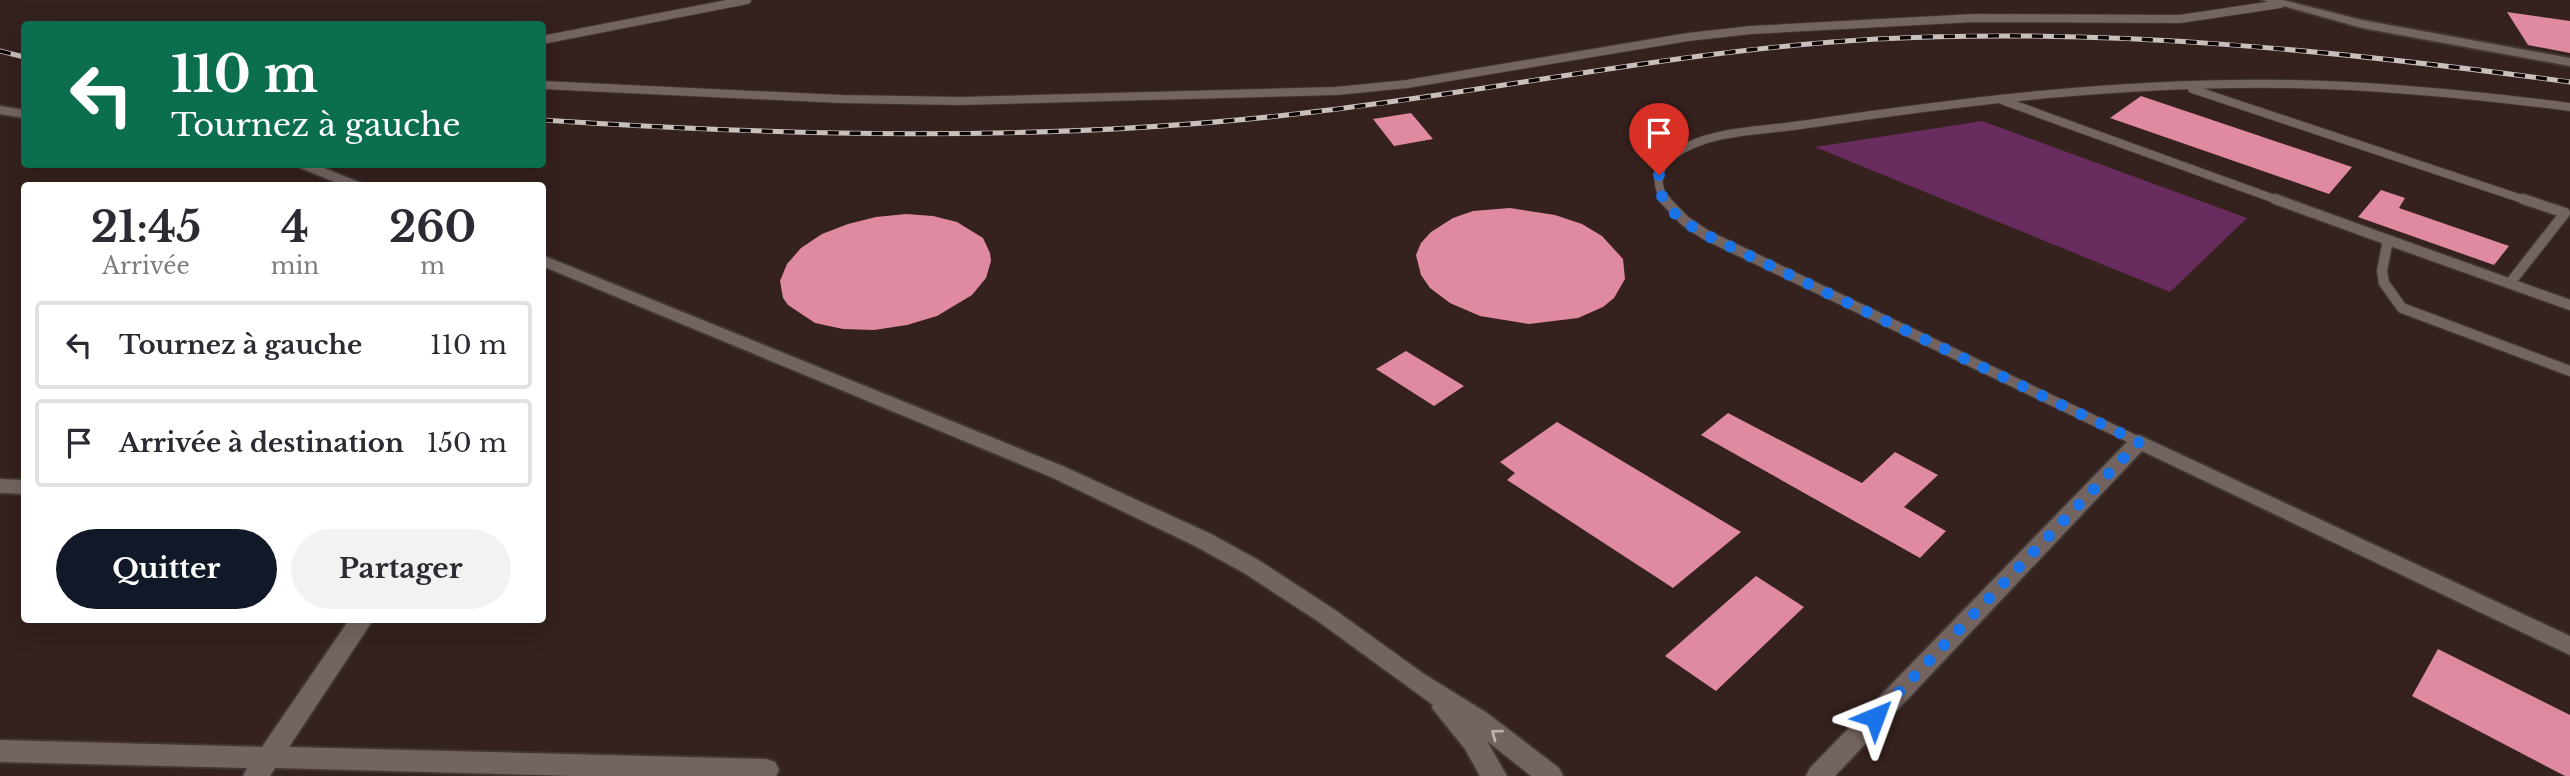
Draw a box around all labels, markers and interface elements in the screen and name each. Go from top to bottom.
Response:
text: 110 m [171,44,318,105]
icon: left [56,49,147,140]
pin [1629,103,1689,175]
text: Tournez à gauche [171,105,461,145]
icon: arrive [1640,114,1678,152]
text: 21:45 [91,201,201,253]
text: 4 [281,201,309,253]
text: 260 [389,201,476,253]
text: Arrivée [102,252,190,280]
text: min [271,252,319,280]
text: m [420,252,445,280]
icon: left [60,326,98,364]
text: Tournez à gauche [119,329,362,361]
text: 110 m [430,329,507,361]
icon: arrive [60,424,98,462]
text: Arrivée à destination [119,427,404,459]
text: 150 m [427,427,507,459]
button: Quitter [56,529,277,609]
button: Partager [291,529,511,609]
position arrow [1838,680,1912,754]
one-way arrow [1492,730,1504,742]

